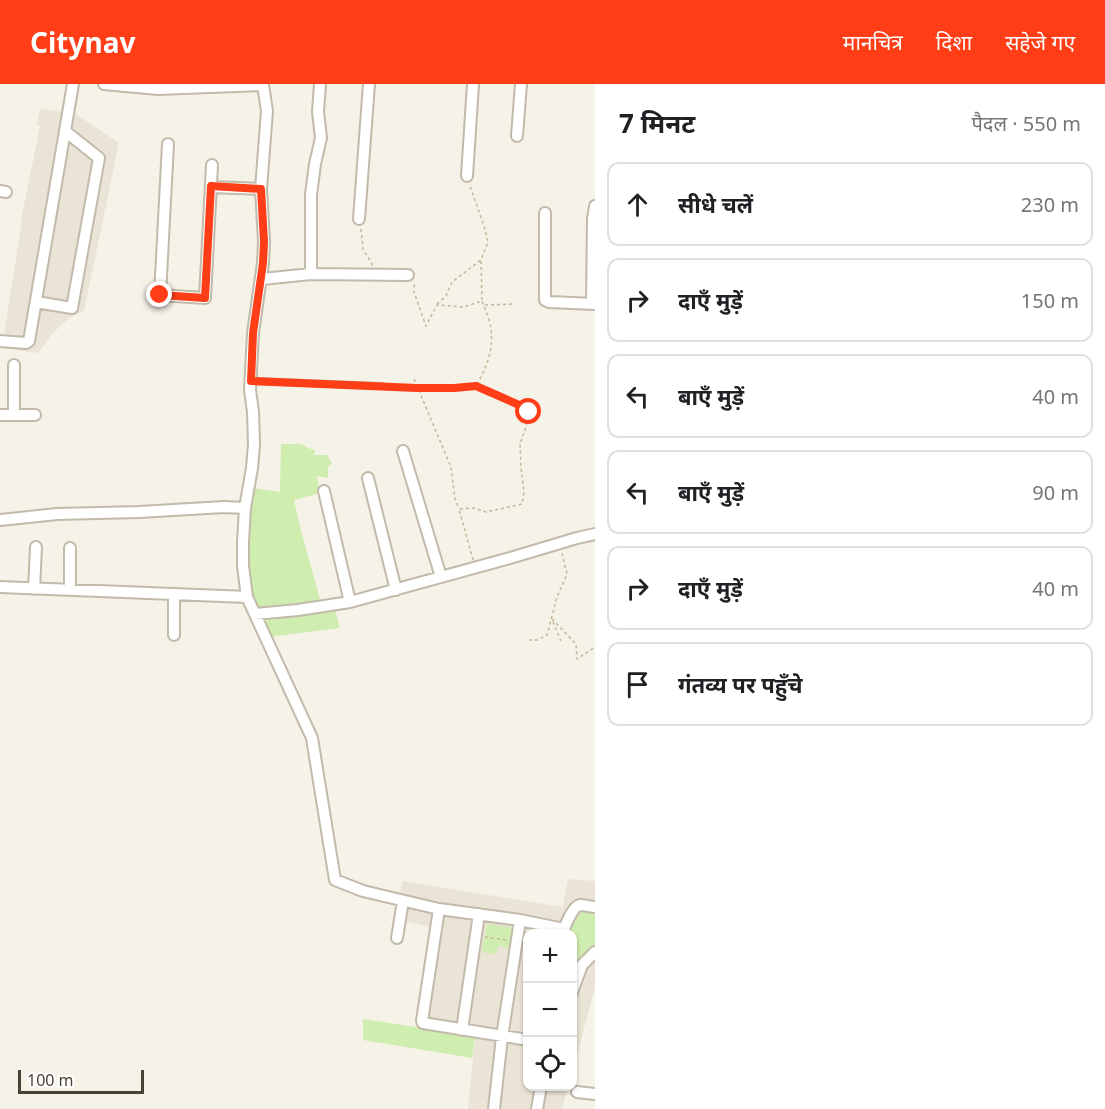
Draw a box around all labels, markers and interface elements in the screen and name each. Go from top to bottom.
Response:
text: Citynav [30,23,135,61]
text: मानचित्र [843,28,903,56]
text: दिशा [936,28,972,56]
text: सहेजे गए [1005,28,1075,56]
text: 7 मिनट [619,105,695,141]
text: पैदल · 550 m [971,110,1081,137]
icon: ahead [621,188,654,221]
text: सीधे चलें [678,189,753,219]
text: 230 m [1021,191,1079,218]
route end [146,281,172,307]
icon: right [621,284,654,317]
text: दाएँ मुड़ें [678,285,743,315]
text: 150 m [1021,287,1079,314]
icon: left [621,380,654,413]
text: बाएँ मुड़ें [678,381,744,411]
text: 40 m [1032,383,1079,410]
route start [515,398,541,424]
icon: left [621,476,654,509]
text: बाएँ मुड़ें [678,477,744,507]
text: 90 m [1032,479,1079,506]
icon: right [621,572,654,605]
text: दाएँ मुड़ें [678,573,743,603]
text: 40 m [1032,575,1079,602]
icon: arrive [621,668,654,701]
text: गंतव्य पर पहुँचे [678,669,803,699]
map controls [523,929,577,1091]
button: + [523,929,577,983]
button: − [523,983,577,1037]
button: locate [523,1037,577,1091]
scale bar [18,1067,144,1094]
text: 100 m [27,1069,74,1091]

